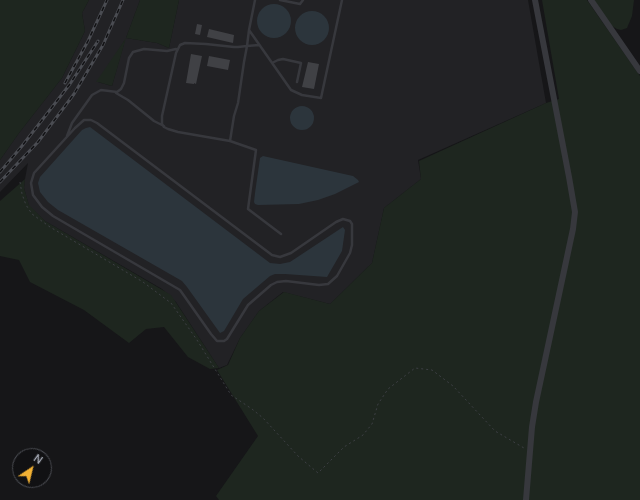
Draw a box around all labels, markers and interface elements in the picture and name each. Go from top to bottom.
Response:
north arrow [12,448,52,488]
text: N [31,450,46,467]

